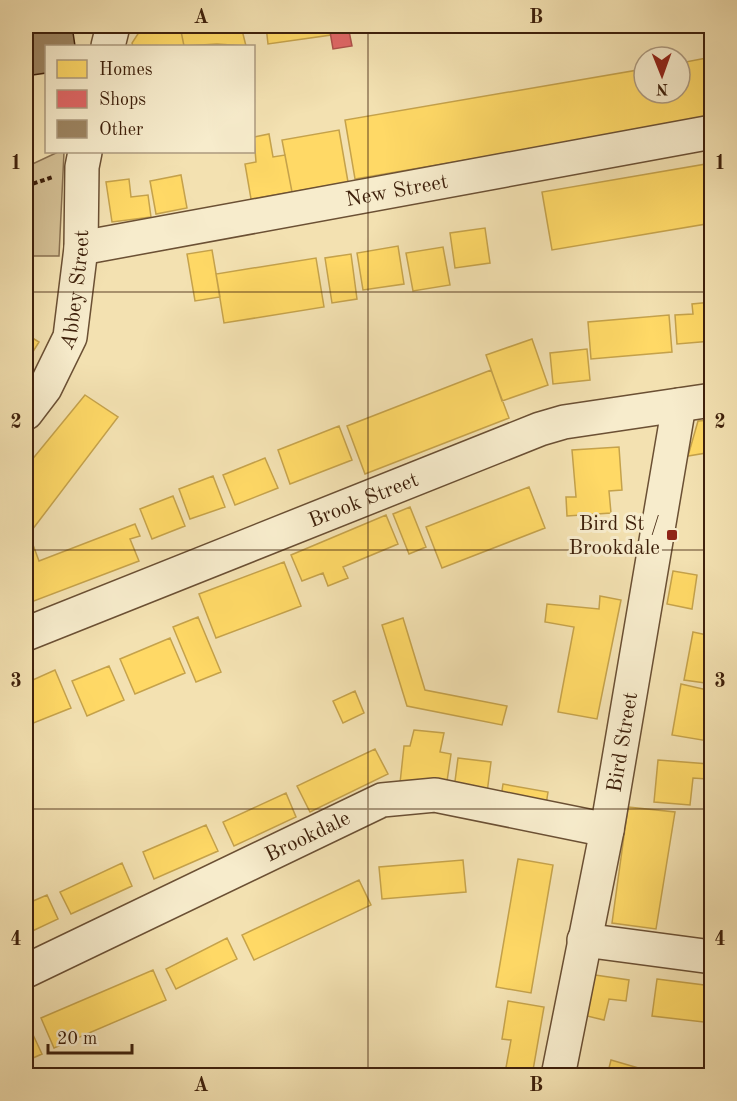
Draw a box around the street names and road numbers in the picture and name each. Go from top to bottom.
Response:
street label: New Street [344,172,450,211]
street label: Abbey Street [57,230,93,353]
street label: Brook Street [306,470,422,532]
street label: Bird Street [605,691,642,794]
street label: Brookdale [262,808,354,867]

